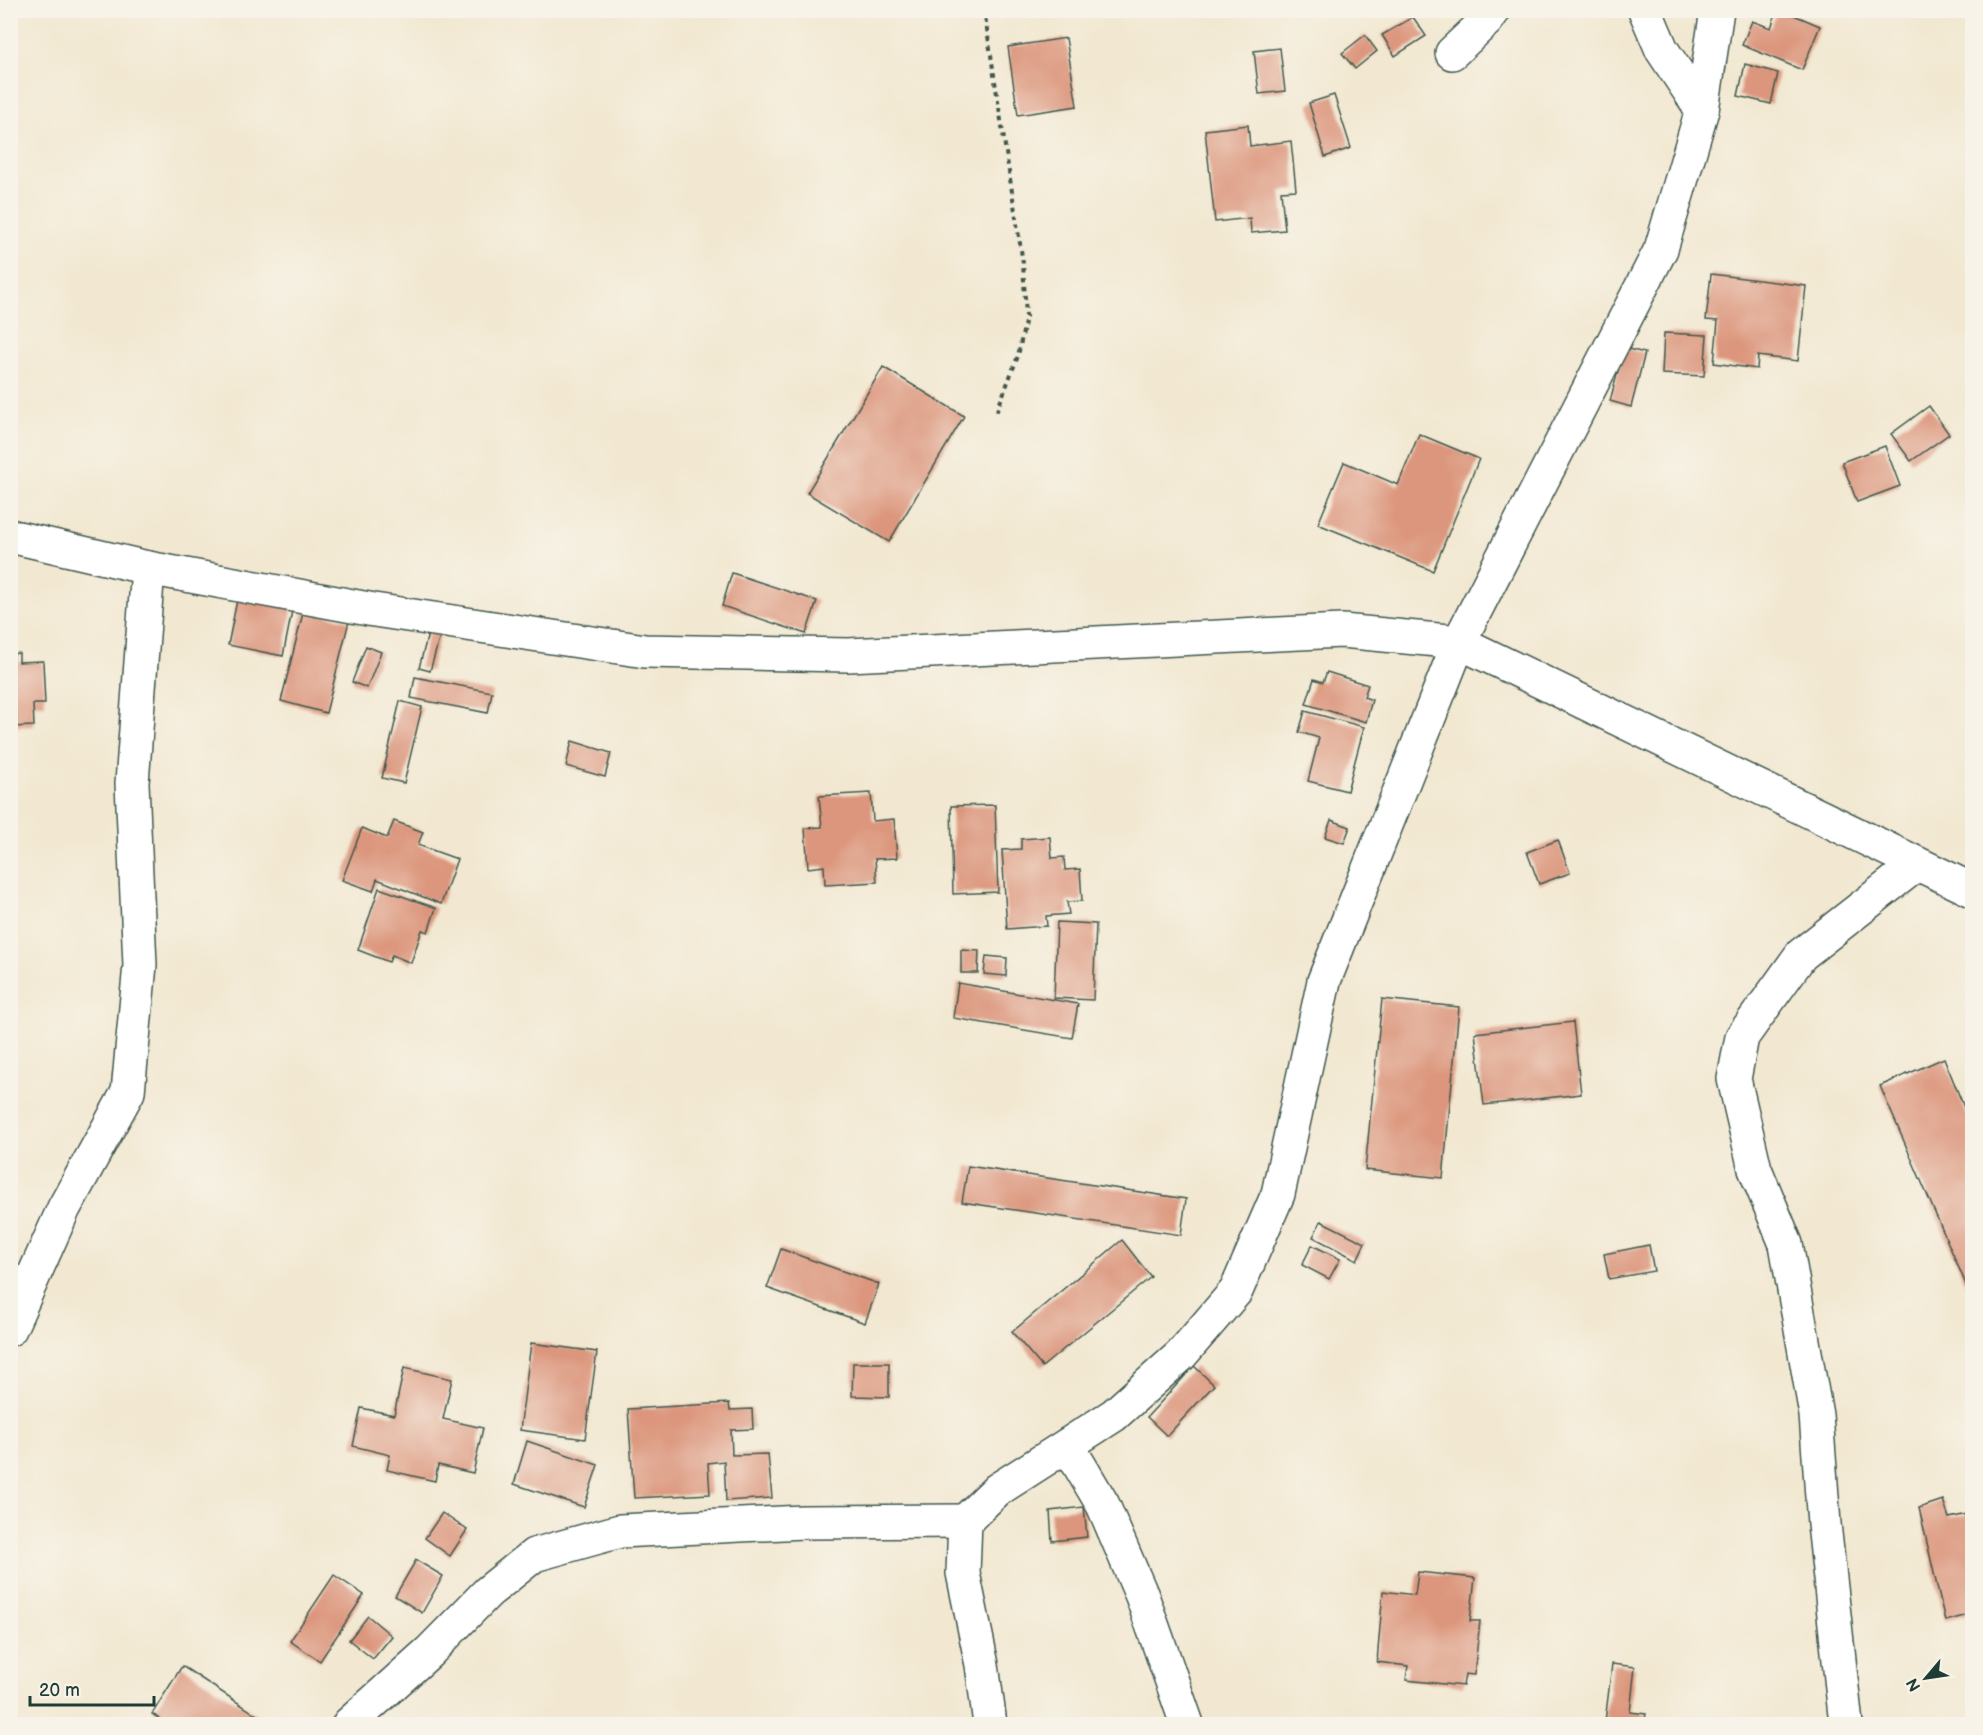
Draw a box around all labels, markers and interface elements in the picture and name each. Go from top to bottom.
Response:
north arrow [1896,1648,1956,1708]
scale bar [30,1669,154,1707]
text: N [1903,1675,1925,1694]
text: 20 m [39,1680,80,1701]

